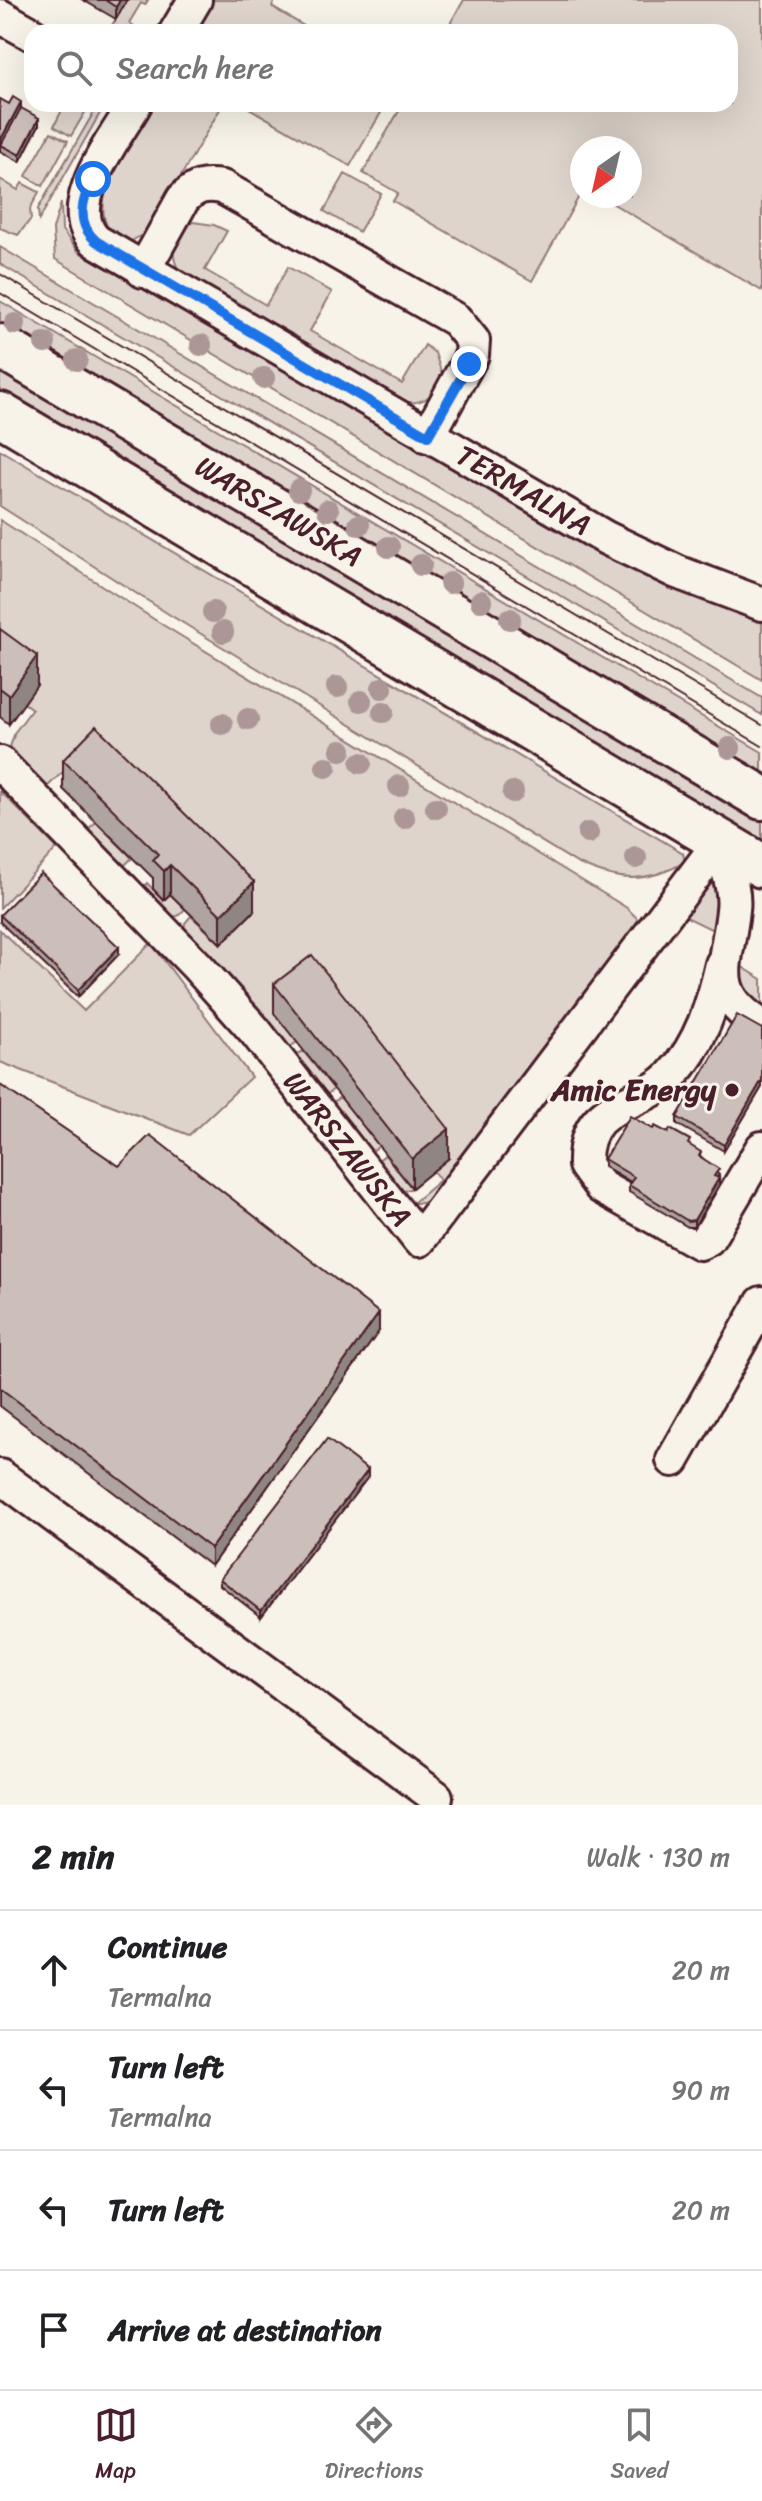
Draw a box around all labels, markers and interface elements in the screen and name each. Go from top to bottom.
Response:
search box [24,24,738,112]
text: Search here [116,41,274,95]
icon: search [52,46,96,90]
north arrow [570,136,642,208]
route start [75,161,111,197]
route end [451,346,487,382]
street label: TERMALNA [445,429,602,551]
street label: WARSZAWSKA [184,440,373,582]
street label: WARSZAWSKA [268,1059,427,1239]
place label: Amic Energy [549,1063,717,1117]
marker: Amic Energy [723,1081,741,1099]
text: 2 min [32,1827,114,1887]
text: Walk · 130 m [587,1834,730,1880]
text: Continue [108,1920,227,1974]
text: 20 m [672,1947,730,1993]
icon: ahead [32,1948,76,1992]
text: Termalna [108,1974,212,2020]
text: Turn left [108,2040,224,2094]
text: 90 m [671,2067,730,2113]
icon: left [32,2068,76,2112]
text: Termalna [108,2094,212,2140]
text: Turn left [108,2183,224,2237]
text: 20 m [672,2187,730,2233]
icon: left [32,2188,76,2232]
text: Arrive at destination [108,2303,382,2357]
icon: arrive [32,2308,76,2352]
tab: Map [94,2403,138,2490]
tab: Directions [325,2403,423,2490]
tab: Saved [610,2403,668,2490]

